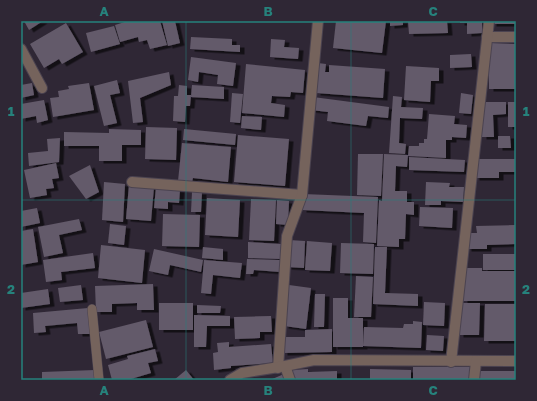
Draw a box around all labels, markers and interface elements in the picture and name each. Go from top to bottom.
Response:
text: A [99,3,109,19]
text: B [263,3,273,19]
text: C [428,3,438,19]
text: 1 [8,103,15,119]
text: 1 [523,103,530,119]
text: 2 [7,281,15,297]
text: 2 [522,281,530,297]
text: A [99,382,109,398]
text: B [263,382,273,398]
text: C [428,382,438,398]

